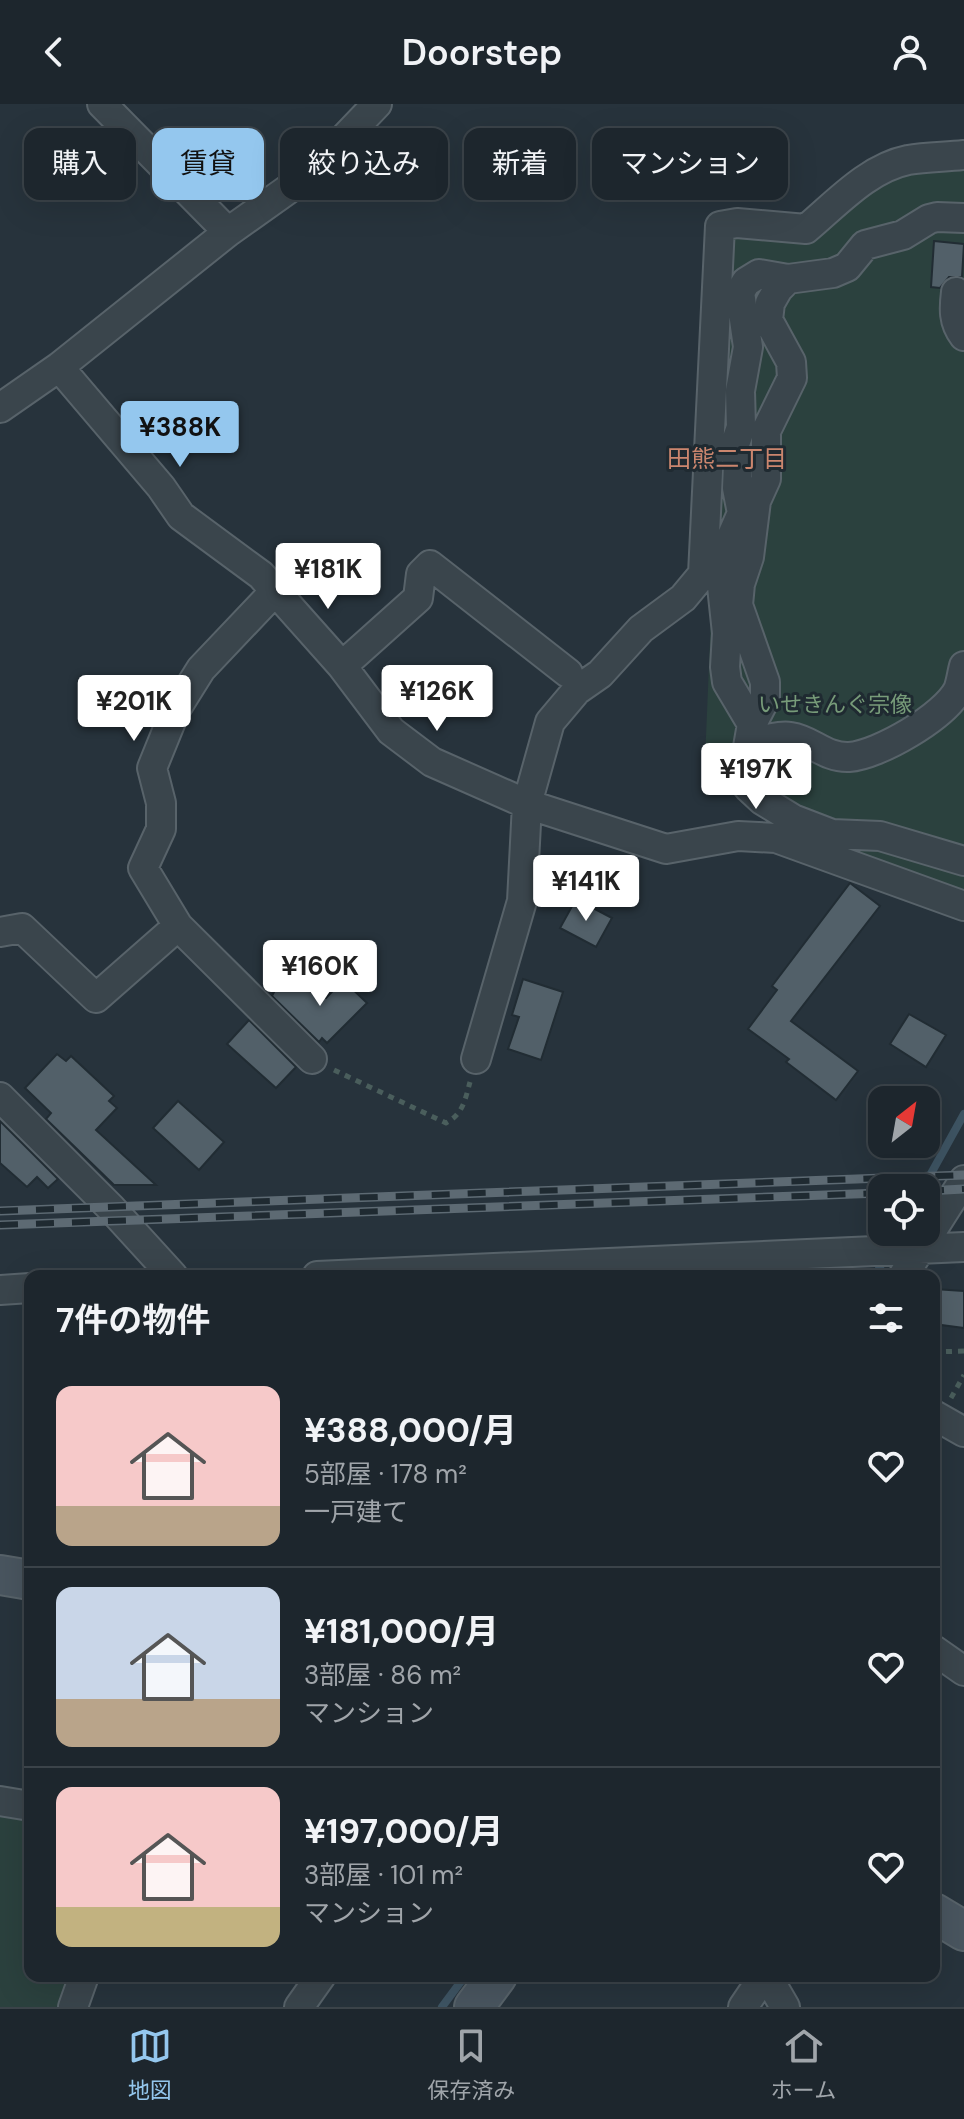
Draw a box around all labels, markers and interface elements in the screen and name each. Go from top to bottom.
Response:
text: Doorstep [402,29,562,76]
icon: back [32,30,76,74]
icon: person [888,30,932,74]
chip: 購入 [24,128,136,200]
chip: 賃貸 [152,128,264,200]
chip: 絞り込み [280,128,448,200]
chip: 新着 [464,128,576,200]
chip: マンション [592,128,788,200]
pin: ¥388K [124,401,236,469]
text: ¥388K [139,410,221,444]
district label: 田熊二丁目 [667,443,787,474]
pin: ¥181K [272,543,384,611]
text: ¥181K [294,552,362,586]
pin: ¥126K [381,665,493,733]
text: ¥126K [400,674,474,708]
pin: ¥201K [78,675,190,743]
text: ¥201K [96,684,172,718]
park label: いせきんぐ宗像 [758,690,912,719]
pin: ¥197K [700,743,812,811]
text: ¥197K [719,752,793,786]
pin: ¥141K [530,855,642,923]
text: ¥141K [551,864,621,898]
pin: ¥160K [264,940,376,1008]
text: ¥160K [281,949,359,983]
north arrow [868,1086,940,1158]
map controls [868,1086,940,1246]
button: locate [868,1174,940,1246]
icon: filters [864,1296,908,1340]
text: 7件の物件 [56,1298,210,1343]
text: ¥388,000/月 [304,1408,517,1453]
icon: home [120,1418,216,1514]
icon: heart [864,1444,908,1488]
text: 5部屋 · 178 m² [304,1457,467,1491]
text: 一戸建て [304,1495,408,1529]
text: ¥181,000/月 [304,1609,499,1654]
icon: home [120,1619,216,1715]
icon: heart [864,1645,908,1689]
text: 3部屋 · 86 m² [304,1658,461,1692]
text: マンション [304,1696,434,1730]
text: ¥197,000/月 [304,1809,504,1854]
icon: home [120,1819,216,1915]
icon: heart [864,1845,908,1889]
text: 3部屋 · 101 m² [304,1858,463,1892]
text: マンション [304,1896,434,1930]
tab: 地図 [128,2024,172,2105]
tab: 保存済み [427,2024,515,2105]
tab: ホーム [771,2024,836,2105]

